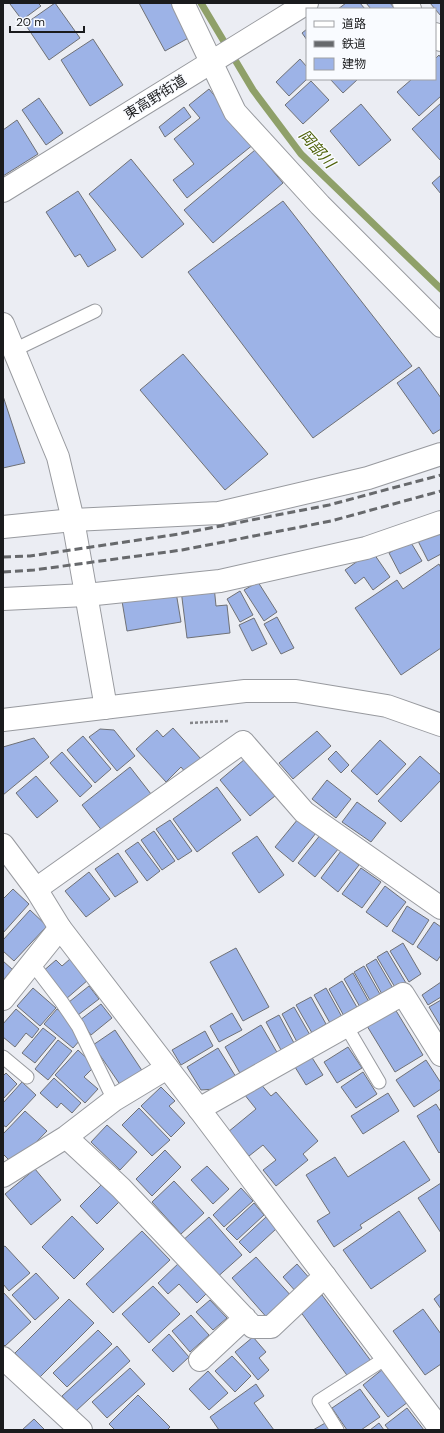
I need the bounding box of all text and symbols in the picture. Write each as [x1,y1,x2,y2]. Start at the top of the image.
scale bar [10,8,84,34]
legend [306,8,436,80]
text: 20 m [16,14,45,30]
text: 道路 [342,16,366,32]
text: 鉄道 [342,36,366,52]
text: 建物 [342,56,366,72]
street label: 東高野街道 [121,71,189,123]
water label: 岡部川 [295,126,341,174]

